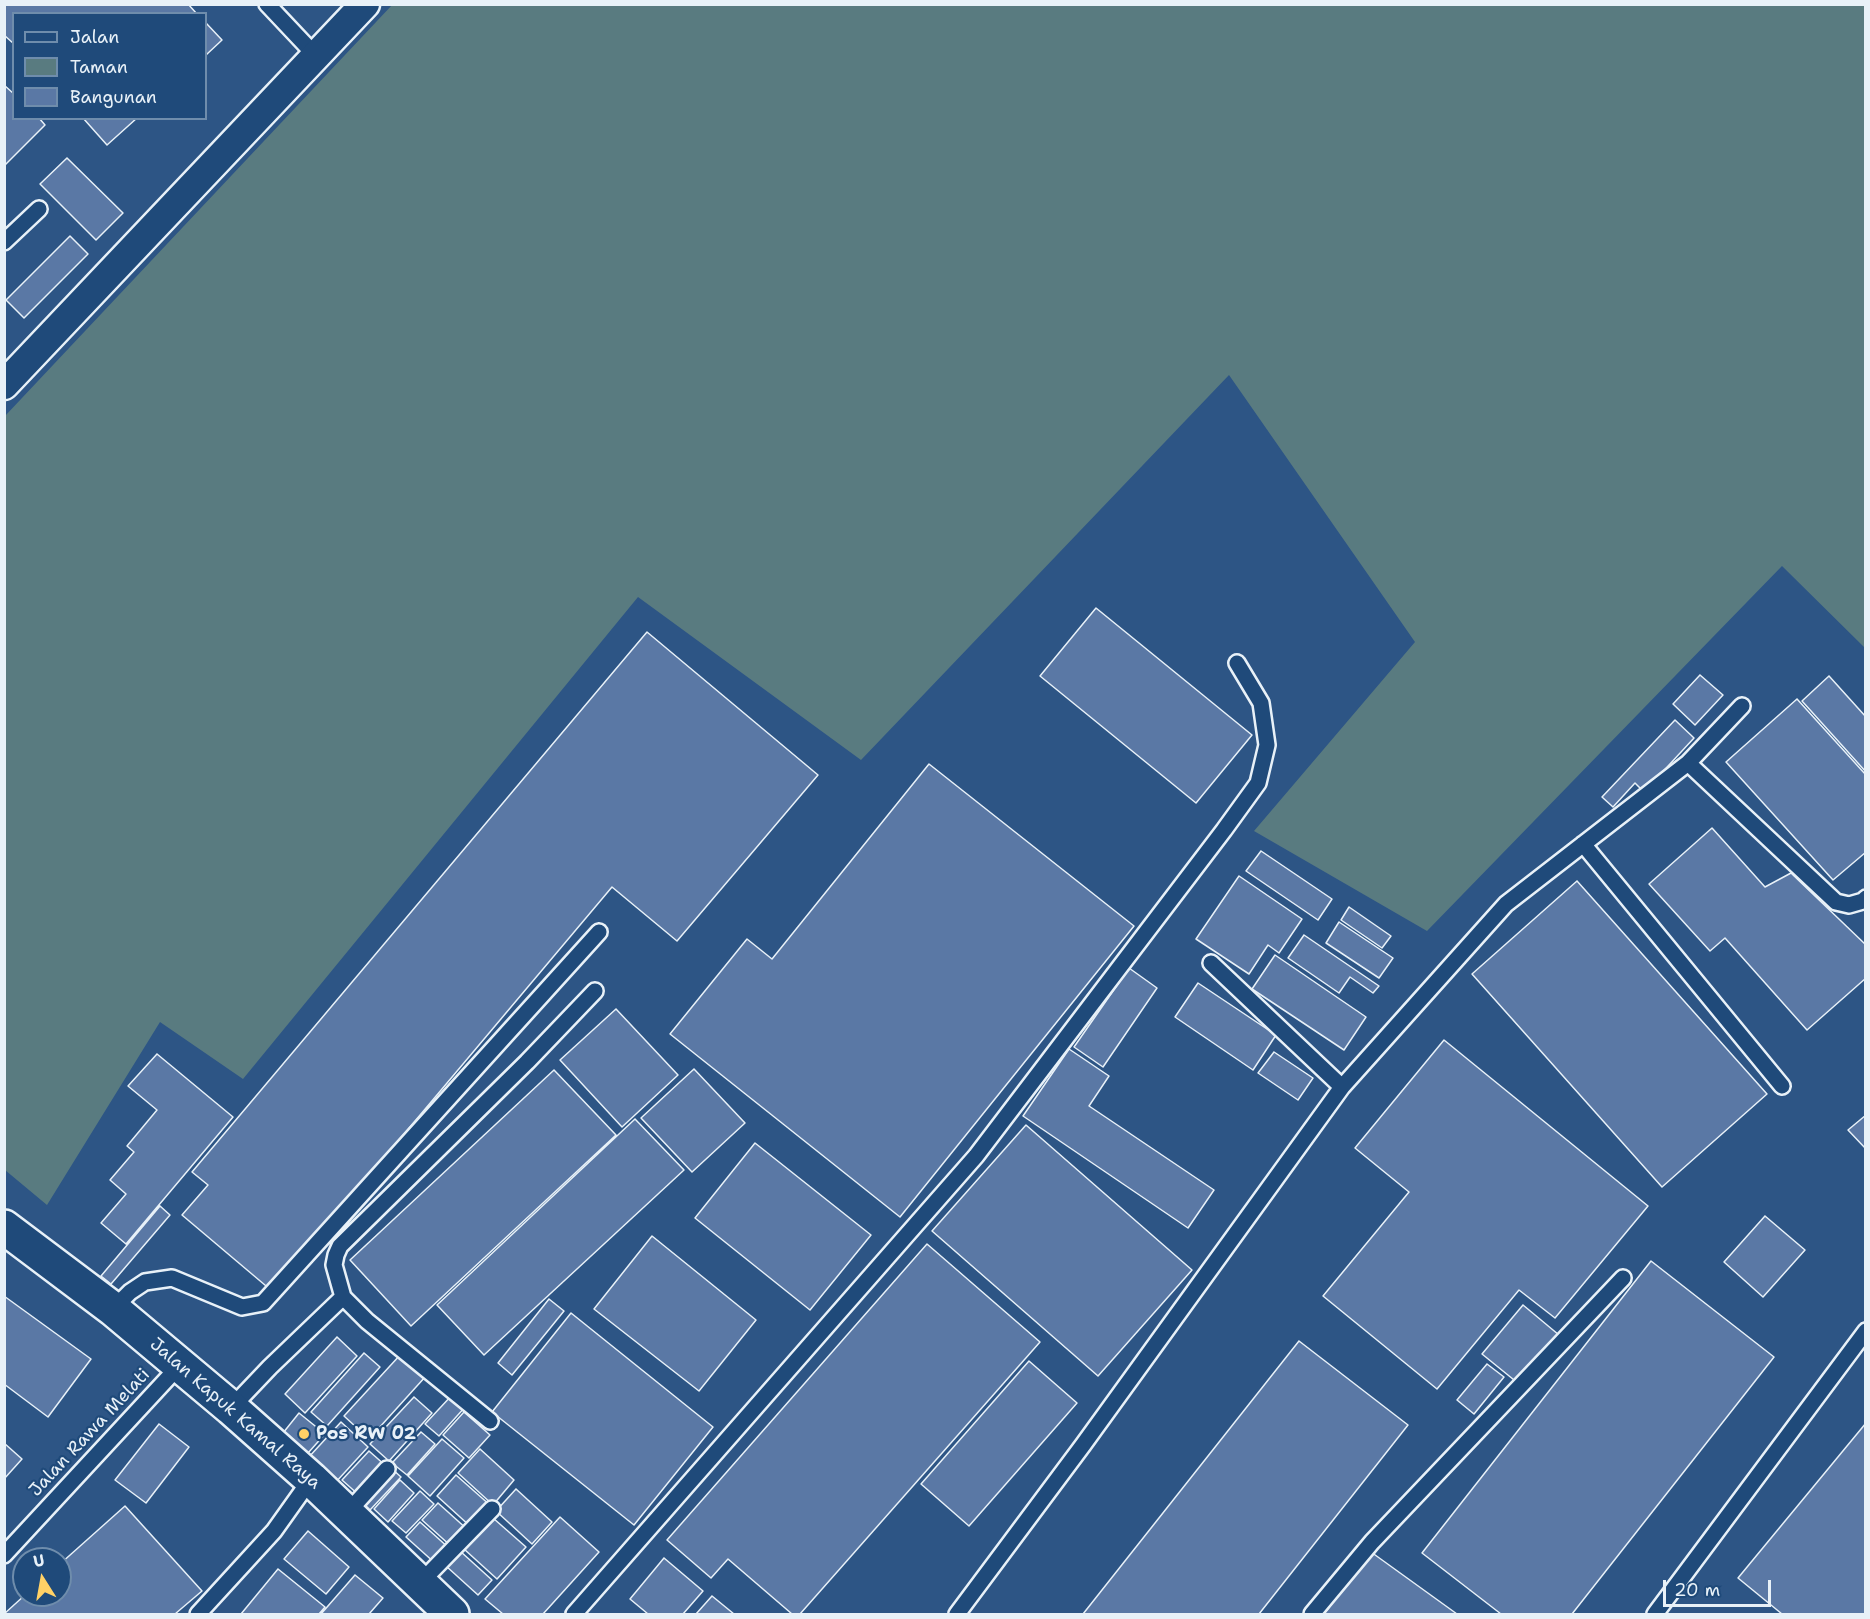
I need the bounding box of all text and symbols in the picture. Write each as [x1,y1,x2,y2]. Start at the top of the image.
legend [12,12,207,120]
text: Jalan [70,25,119,49]
text: Taman [70,55,128,79]
text: Bangunan [70,85,157,109]
street label: Jalan Kapuk Kamal Raya [145,1334,325,1494]
street label: Jalan Rawa Melati [25,1365,155,1501]
place label: Pos RW 02 [316,1423,416,1445]
marker: Pos RW 02 [297,1427,311,1441]
north arrow [12,1547,72,1607]
text: U [31,1549,46,1572]
scale bar [1666,1568,1774,1606]
text: 20 m [1674,1578,1720,1602]

